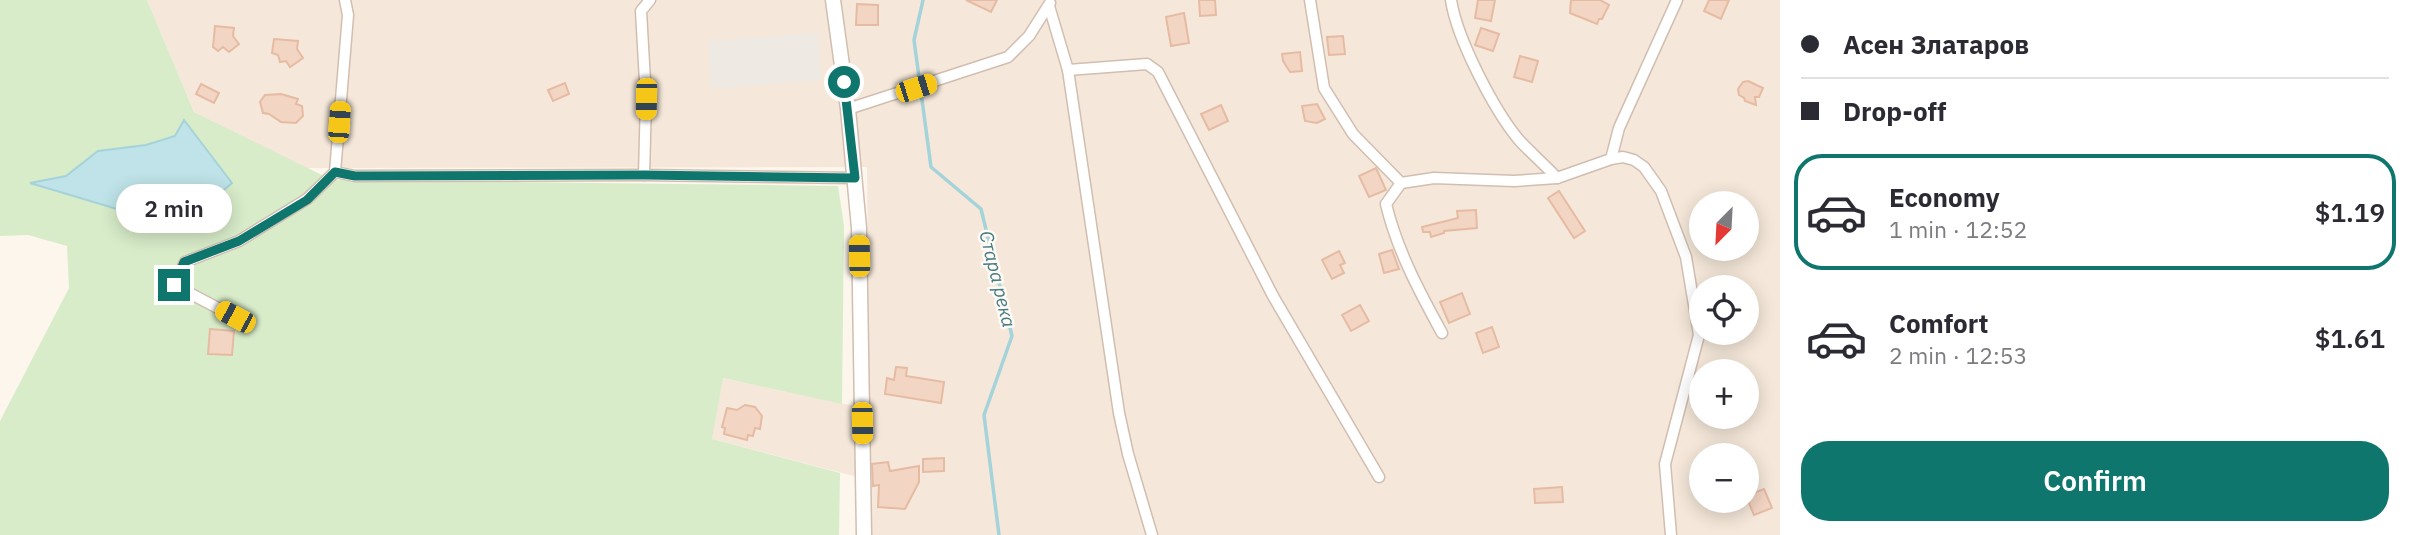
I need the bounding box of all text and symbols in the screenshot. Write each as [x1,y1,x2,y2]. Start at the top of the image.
text: Асен Златаров [1843,27,2029,61]
route start [828,66,860,98]
car [893,72,940,104]
car [636,78,657,120]
text: Drop-off [1843,94,1946,128]
car [328,100,351,144]
text: Economy [1889,180,2000,214]
icon: car [1805,181,1868,244]
callout: 2 min [116,184,232,232]
north arrow [1689,191,1759,261]
map controls [1689,191,1759,513]
text: 2 min [144,193,204,223]
text: $1.19 [2315,195,2385,229]
text: 1 min · 12:52 [1889,214,2027,244]
water label: Стара река [974,228,1022,330]
car [849,235,870,277]
route end [158,269,190,301]
button: locate [1689,275,1759,345]
car [212,298,259,336]
text: Comfort [1889,306,1988,340]
icon: car [1805,307,1868,370]
text: $1.61 [2315,321,2385,355]
text: 2 min · 12:53 [1889,340,2027,370]
button: + [1689,359,1759,429]
car [852,402,873,444]
button: Confirm [1801,441,2389,521]
button: − [1689,443,1759,513]

